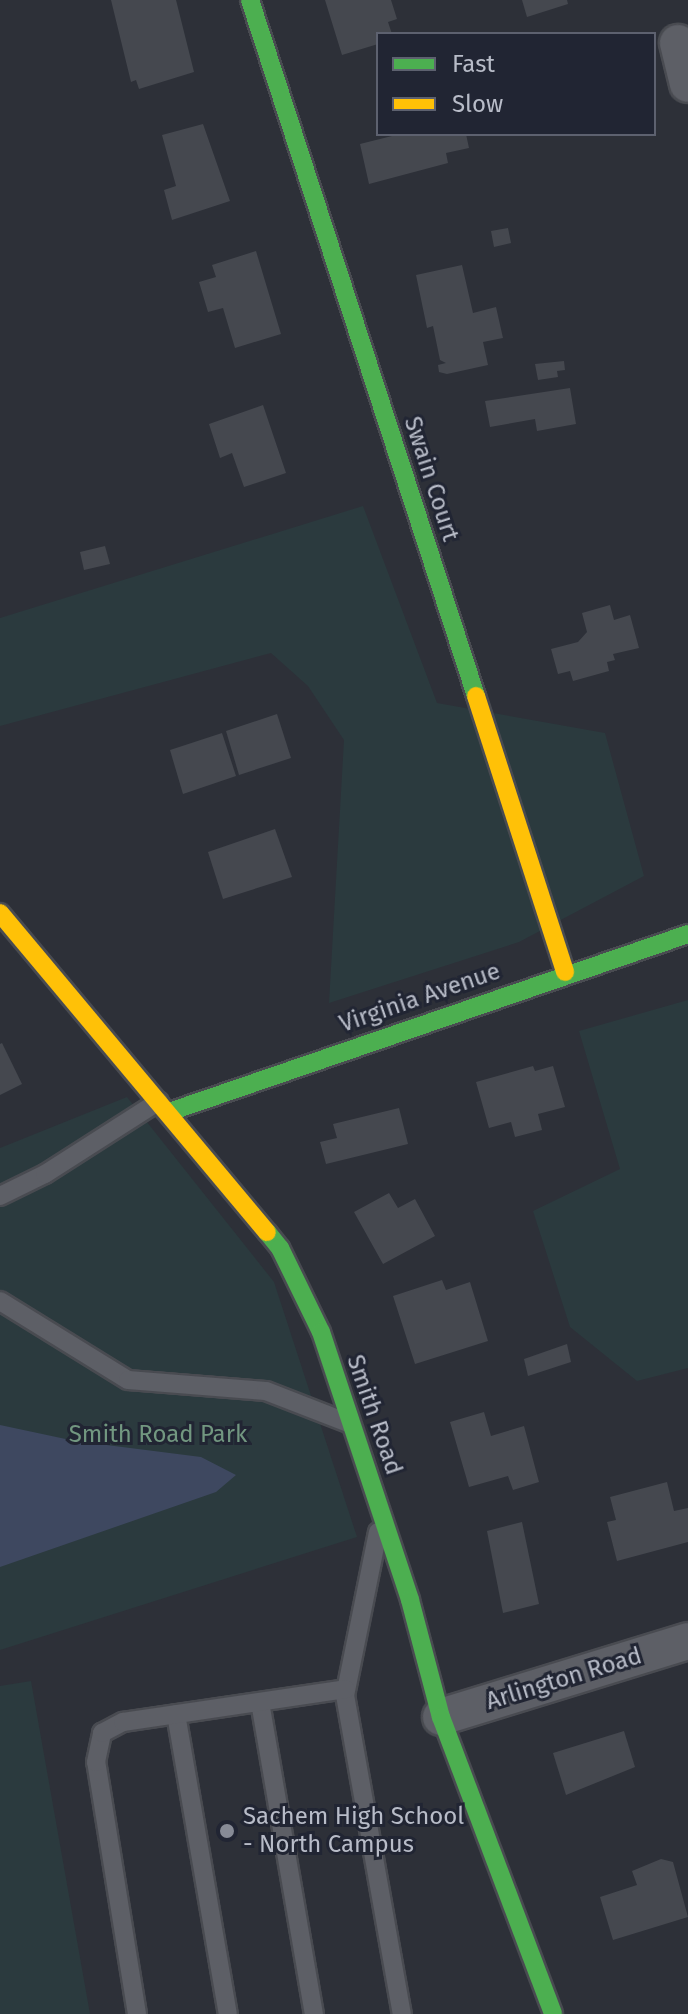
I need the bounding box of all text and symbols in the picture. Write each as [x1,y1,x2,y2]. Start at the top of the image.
legend [376,32,656,136]
text: Fast [452,50,495,78]
text: Slow [452,90,503,118]
street label: Swain Court [397,413,465,545]
street label: Virginia Avenue [336,957,504,1039]
street label: Smith Road [340,1351,408,1479]
park label: Smith Road Park [69,1421,247,1449]
street label: Arlington Road [483,1642,645,1716]
place label: Sachem High School - North Campus [243,1803,464,1859]
marker: Sachem High School - North Campus [218,1822,236,1840]

